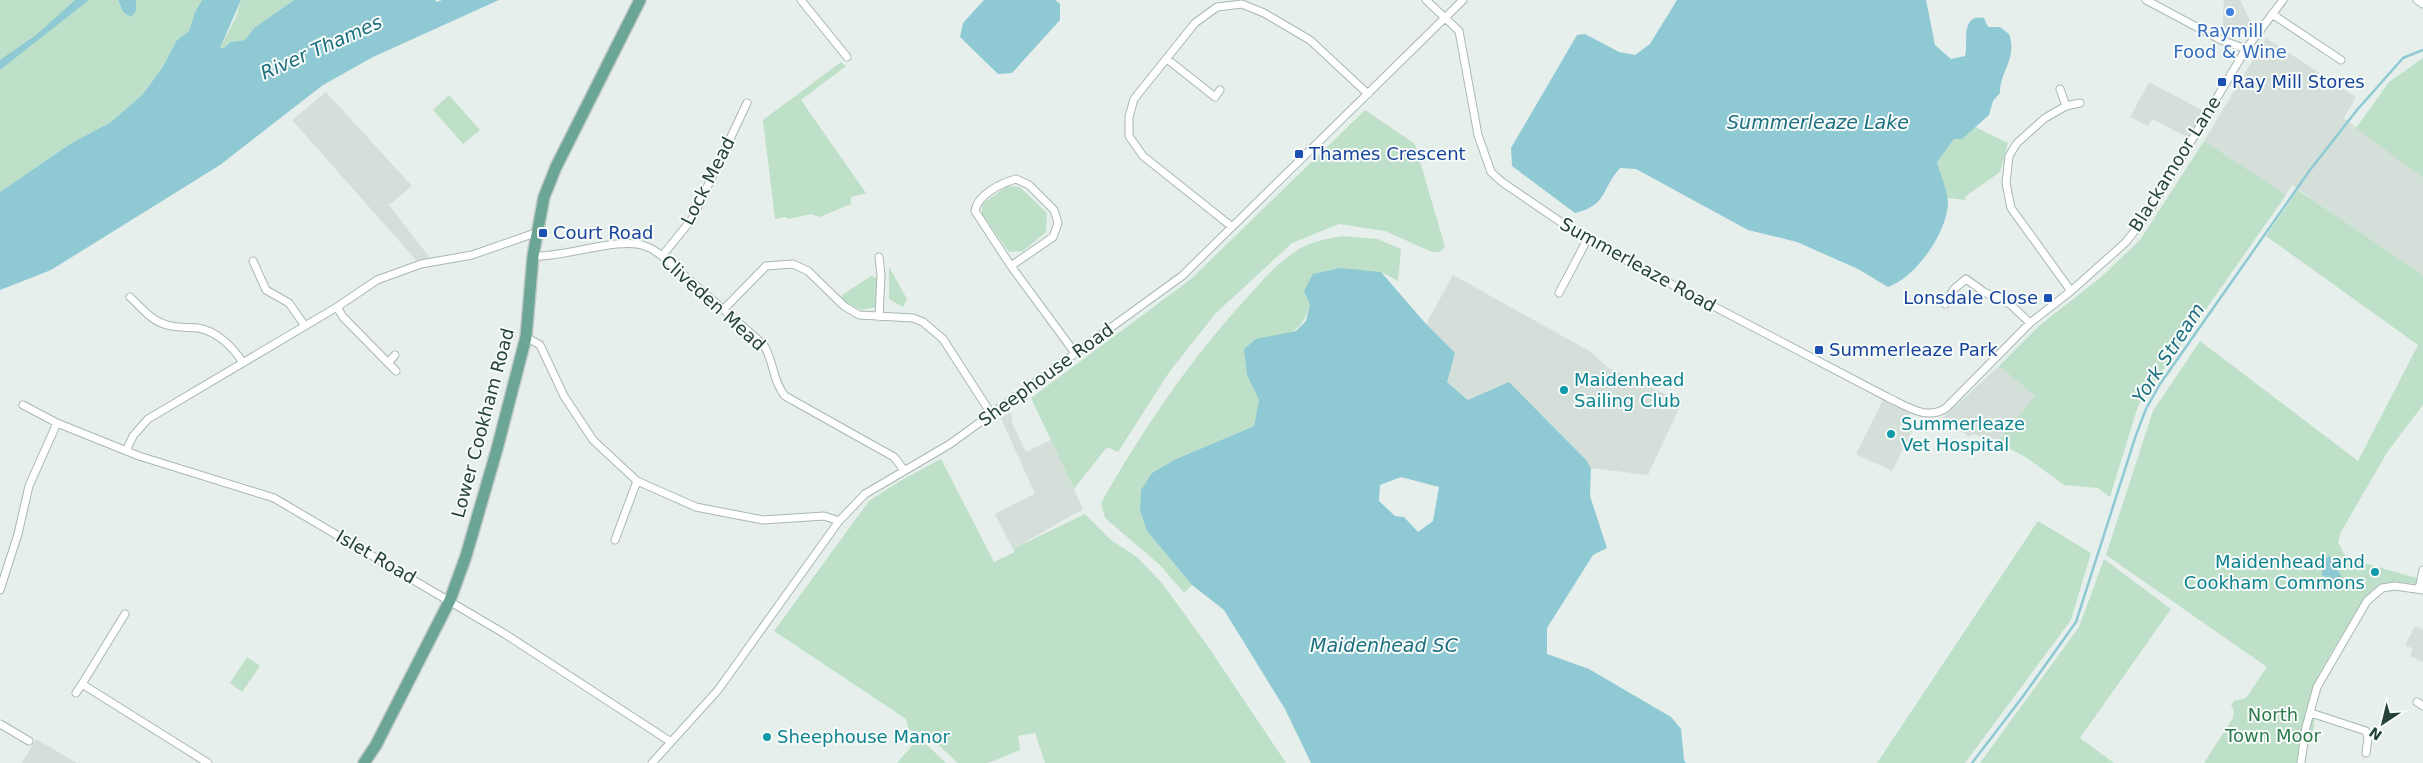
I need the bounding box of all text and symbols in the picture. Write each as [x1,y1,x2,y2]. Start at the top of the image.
marker: Raymill Food & Wine [2224,6,2236,18]
water label: River Thames [257,10,385,84]
place label: Raymill Food & Wine [2173,20,2287,62]
place label: Ray Mill Stores [2232,71,2365,92]
marker: Ray Mill Stores [2216,76,2228,88]
street label: Blackamoor Lane [2124,92,2225,235]
water label: Summerleaze Lake [1727,111,1909,133]
street label: Lock Mead [676,133,739,228]
place label: Thames Crescent [1308,143,1466,164]
marker: Thames Crescent [1293,148,1305,160]
street label: Summerleaze Road [1557,213,1720,316]
place label: Court Road [553,222,653,243]
marker: Court Road [537,227,549,239]
street label: Cliveden Mead [657,250,770,355]
place label: Lonsdale Close [1903,287,2038,308]
marker: Lonsdale Close [2042,292,2054,304]
water label: York Stream [2127,299,2209,407]
street label: Sheephouse Road [974,319,1117,431]
street label: Lower Cookham Road [447,326,518,520]
place label: Summerleaze Park [1829,339,1998,360]
marker: Summerleaze Park [1813,344,1825,356]
place label: Maidenhead Sailing Club [1574,369,1684,411]
marker: Maidenhead Sailing Club [1558,384,1570,396]
place label: Summerleaze Vet Hospital [1901,413,2025,455]
marker: Summerleaze Vet Hospital [1885,428,1897,440]
street label: Islet Road [333,525,420,588]
place label: Maidenhead and Cookham Commons [2184,551,2365,593]
marker: Maidenhead and Cookham Commons [2369,566,2381,578]
water label: Maidenhead SC [1310,634,1459,656]
north arrow [2358,698,2408,748]
park label: North Town Moor [2224,704,2321,746]
text: N [2366,724,2385,744]
place label: Sheephouse Manor [777,726,950,747]
marker: Sheephouse Manor [761,731,773,743]

